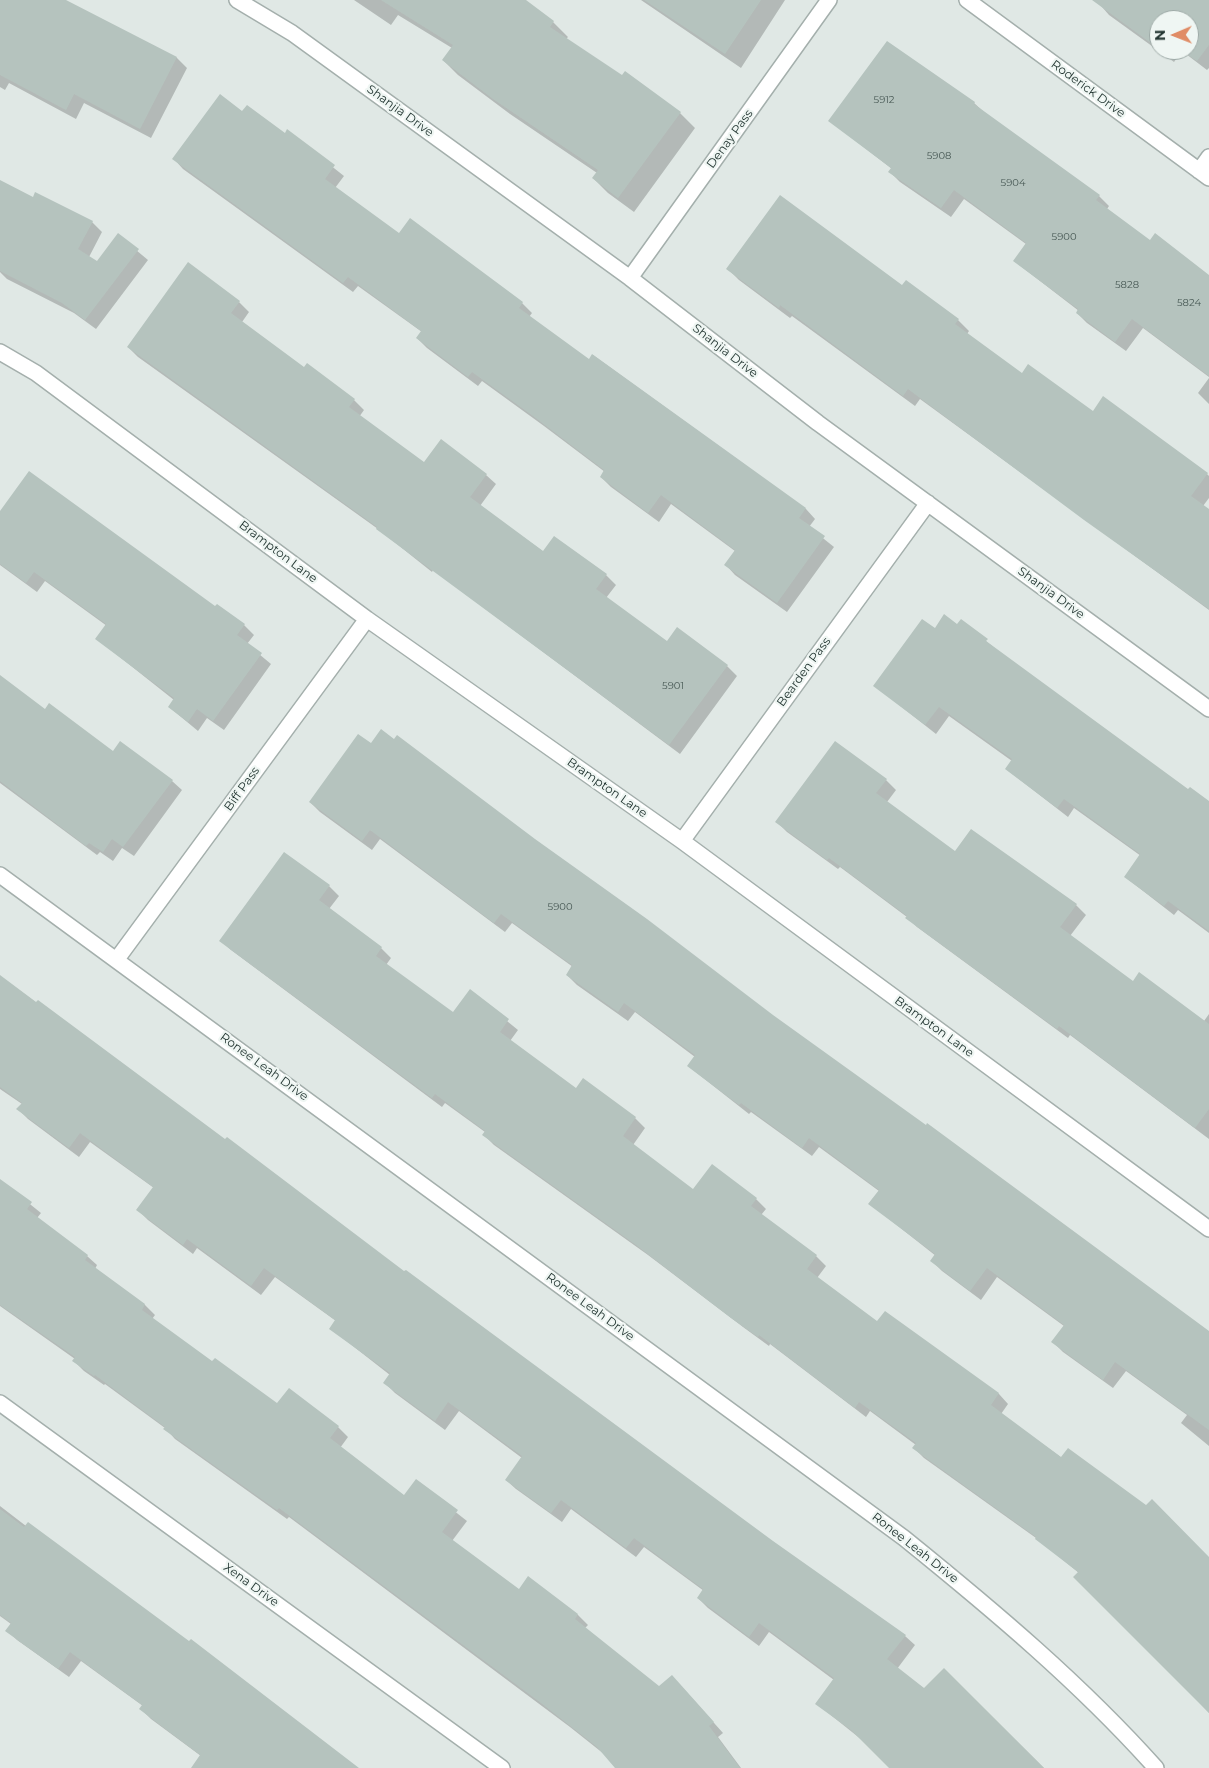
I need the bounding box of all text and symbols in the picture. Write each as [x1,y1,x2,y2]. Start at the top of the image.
north arrow [1149,10,1199,60]
text: N [1151,29,1169,41]
street label: Roderick Drive [1048,57,1128,121]
street label: Shanjia Drive [364,82,436,140]
house number: 5912 [873,94,895,106]
street label: Denay Pass [704,107,756,171]
house number: 5908 [927,150,951,162]
house number: 5904 [1001,177,1025,189]
house number: 5900 [1052,231,1076,243]
house number: 5828 [1115,279,1139,291]
house number: 5824 [1177,297,1201,309]
street label: Shanjia Drive [689,321,761,381]
street label: Brampton Lane [236,518,320,586]
street label: Shanjia Drive [1015,564,1087,622]
street label: Bearden Pass [774,635,834,709]
house number: 5901 [662,680,684,692]
street label: Brampton Lane [564,755,650,821]
street label: Biff Pass [221,764,263,814]
house number: 5900 [548,901,572,913]
street label: Brampton Lane [892,993,976,1061]
street label: Ronee Leah Drive [217,1030,311,1104]
street label: Ronee Leah Drive [543,1270,637,1344]
street label: Ronee Leah Drive [869,1510,961,1586]
street label: Xena Drive [221,1560,281,1610]

